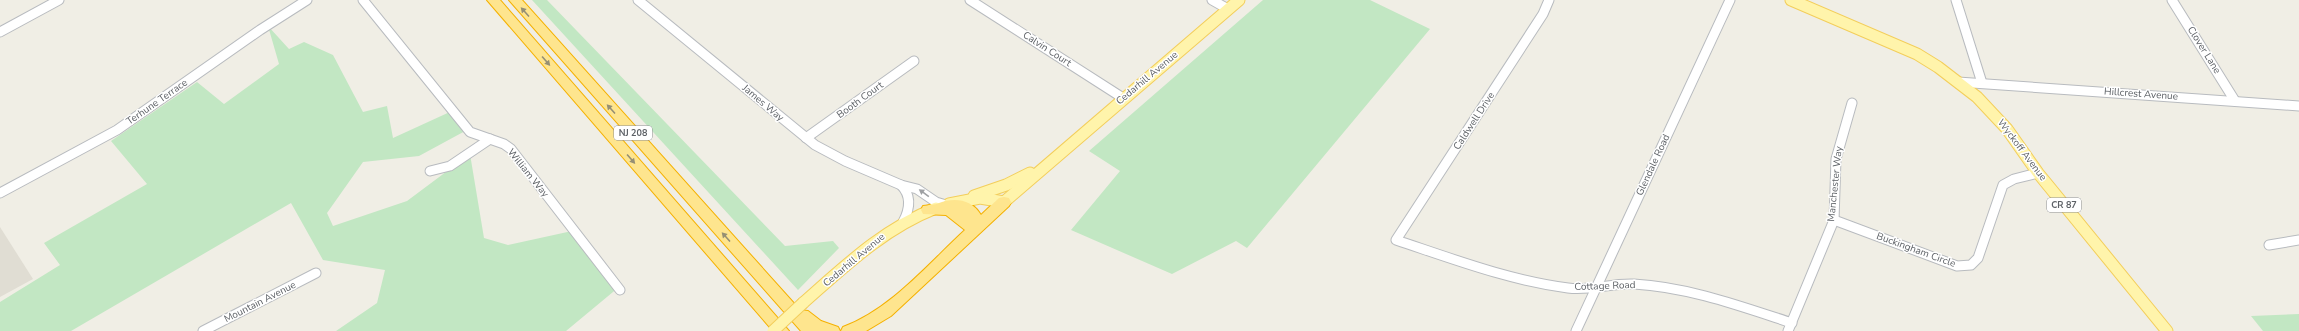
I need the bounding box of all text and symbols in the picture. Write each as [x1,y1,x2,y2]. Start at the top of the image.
one-way arrow [521,7,530,16]
street label: Clover Lane [2184,24,2224,76]
street label: Calvin Court [1020,28,1074,70]
street label: Cedarhill Avenue [1113,48,1181,108]
one-way arrow [541,56,550,66]
street label: Terhune Terrace [124,76,190,128]
street label: Booth Court [834,78,887,122]
street label: James Way [738,81,788,125]
street label: Hillcrest Avenue [2104,84,2178,104]
street label: Caldwell Drive [1450,89,1498,153]
one-way arrow [607,104,616,114]
street label: Wyckoff Avenue [1994,116,2050,184]
road number: NJ 208 [614,126,652,140]
street label: Glendale Road [1633,132,1673,198]
street label: Manchester Way [1824,145,1846,222]
street label: William Way [504,146,552,201]
one-way arrow [627,154,636,164]
one-way arrow [919,190,929,198]
road number: CR 87 [2047,198,2081,212]
street label: Buckingham Circle [1874,229,1958,271]
street label: Cedarhill Avenue [820,230,888,290]
one-way arrow [721,232,731,242]
street label: Mountain Avenue [222,278,298,326]
street label: Cottage Road [1574,278,1636,294]

